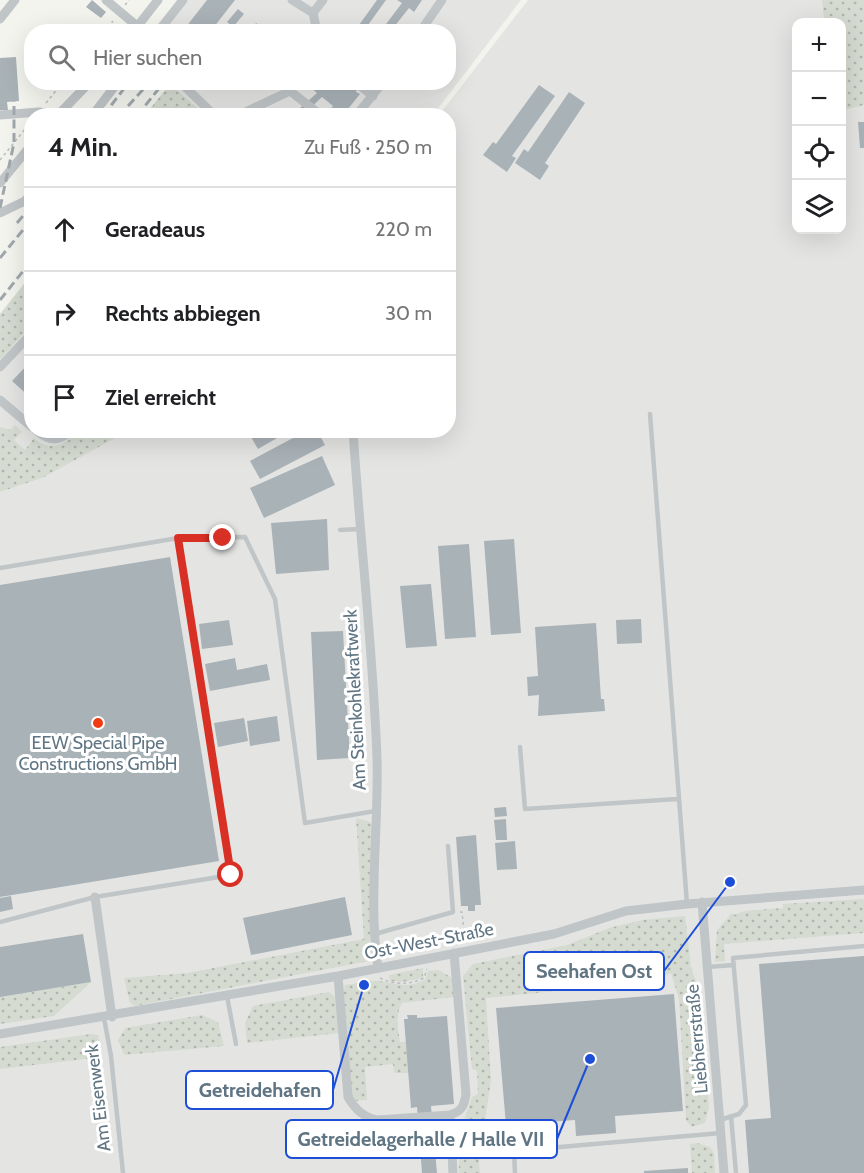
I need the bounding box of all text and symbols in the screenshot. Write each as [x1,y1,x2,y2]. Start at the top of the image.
map controls [792,18,846,234]
button: + [792,18,846,72]
search box [24,24,456,90]
icon: search [45,41,78,74]
text: Hier suchen [93,44,202,71]
button: − [792,72,846,126]
button: locate [792,126,846,180]
text: 4 Min. [48,131,118,163]
text: Zu Fuß · 250 m [304,135,432,159]
button: layers [792,180,846,234]
icon: ahead [48,213,81,246]
text: Geradeaus [105,216,205,243]
text: 220 m [375,217,432,241]
icon: right [48,297,81,330]
text: Rechts abbiegen [105,300,261,327]
text: 30 m [385,301,432,325]
icon: arrive [48,381,81,414]
text: Ziel erreicht [105,384,216,411]
route end [209,524,235,550]
street label: Am Steinkohlekraftwerk [339,608,371,791]
marker: EEW Special Pipe Constructions GmbH [91,716,105,730]
place label: EEW Special Pipe Constructions GmbH [18,732,178,775]
route start [217,861,243,887]
street label: Ost-West-Straße [362,918,496,964]
callout: Seehafen Ost [524,952,664,990]
text: Seehafen Ost [536,959,652,983]
street label: Liebherrstraße [681,983,713,1095]
street label: Am Eisenwerk [80,1042,115,1153]
callout: Getreidehafen [186,1071,333,1109]
text: Getreidehafen [199,1078,321,1102]
callout: Getreidelagerhalle / Halle VII [286,1120,557,1158]
text: Getreidelagerhalle / Halle VII [298,1127,544,1151]

